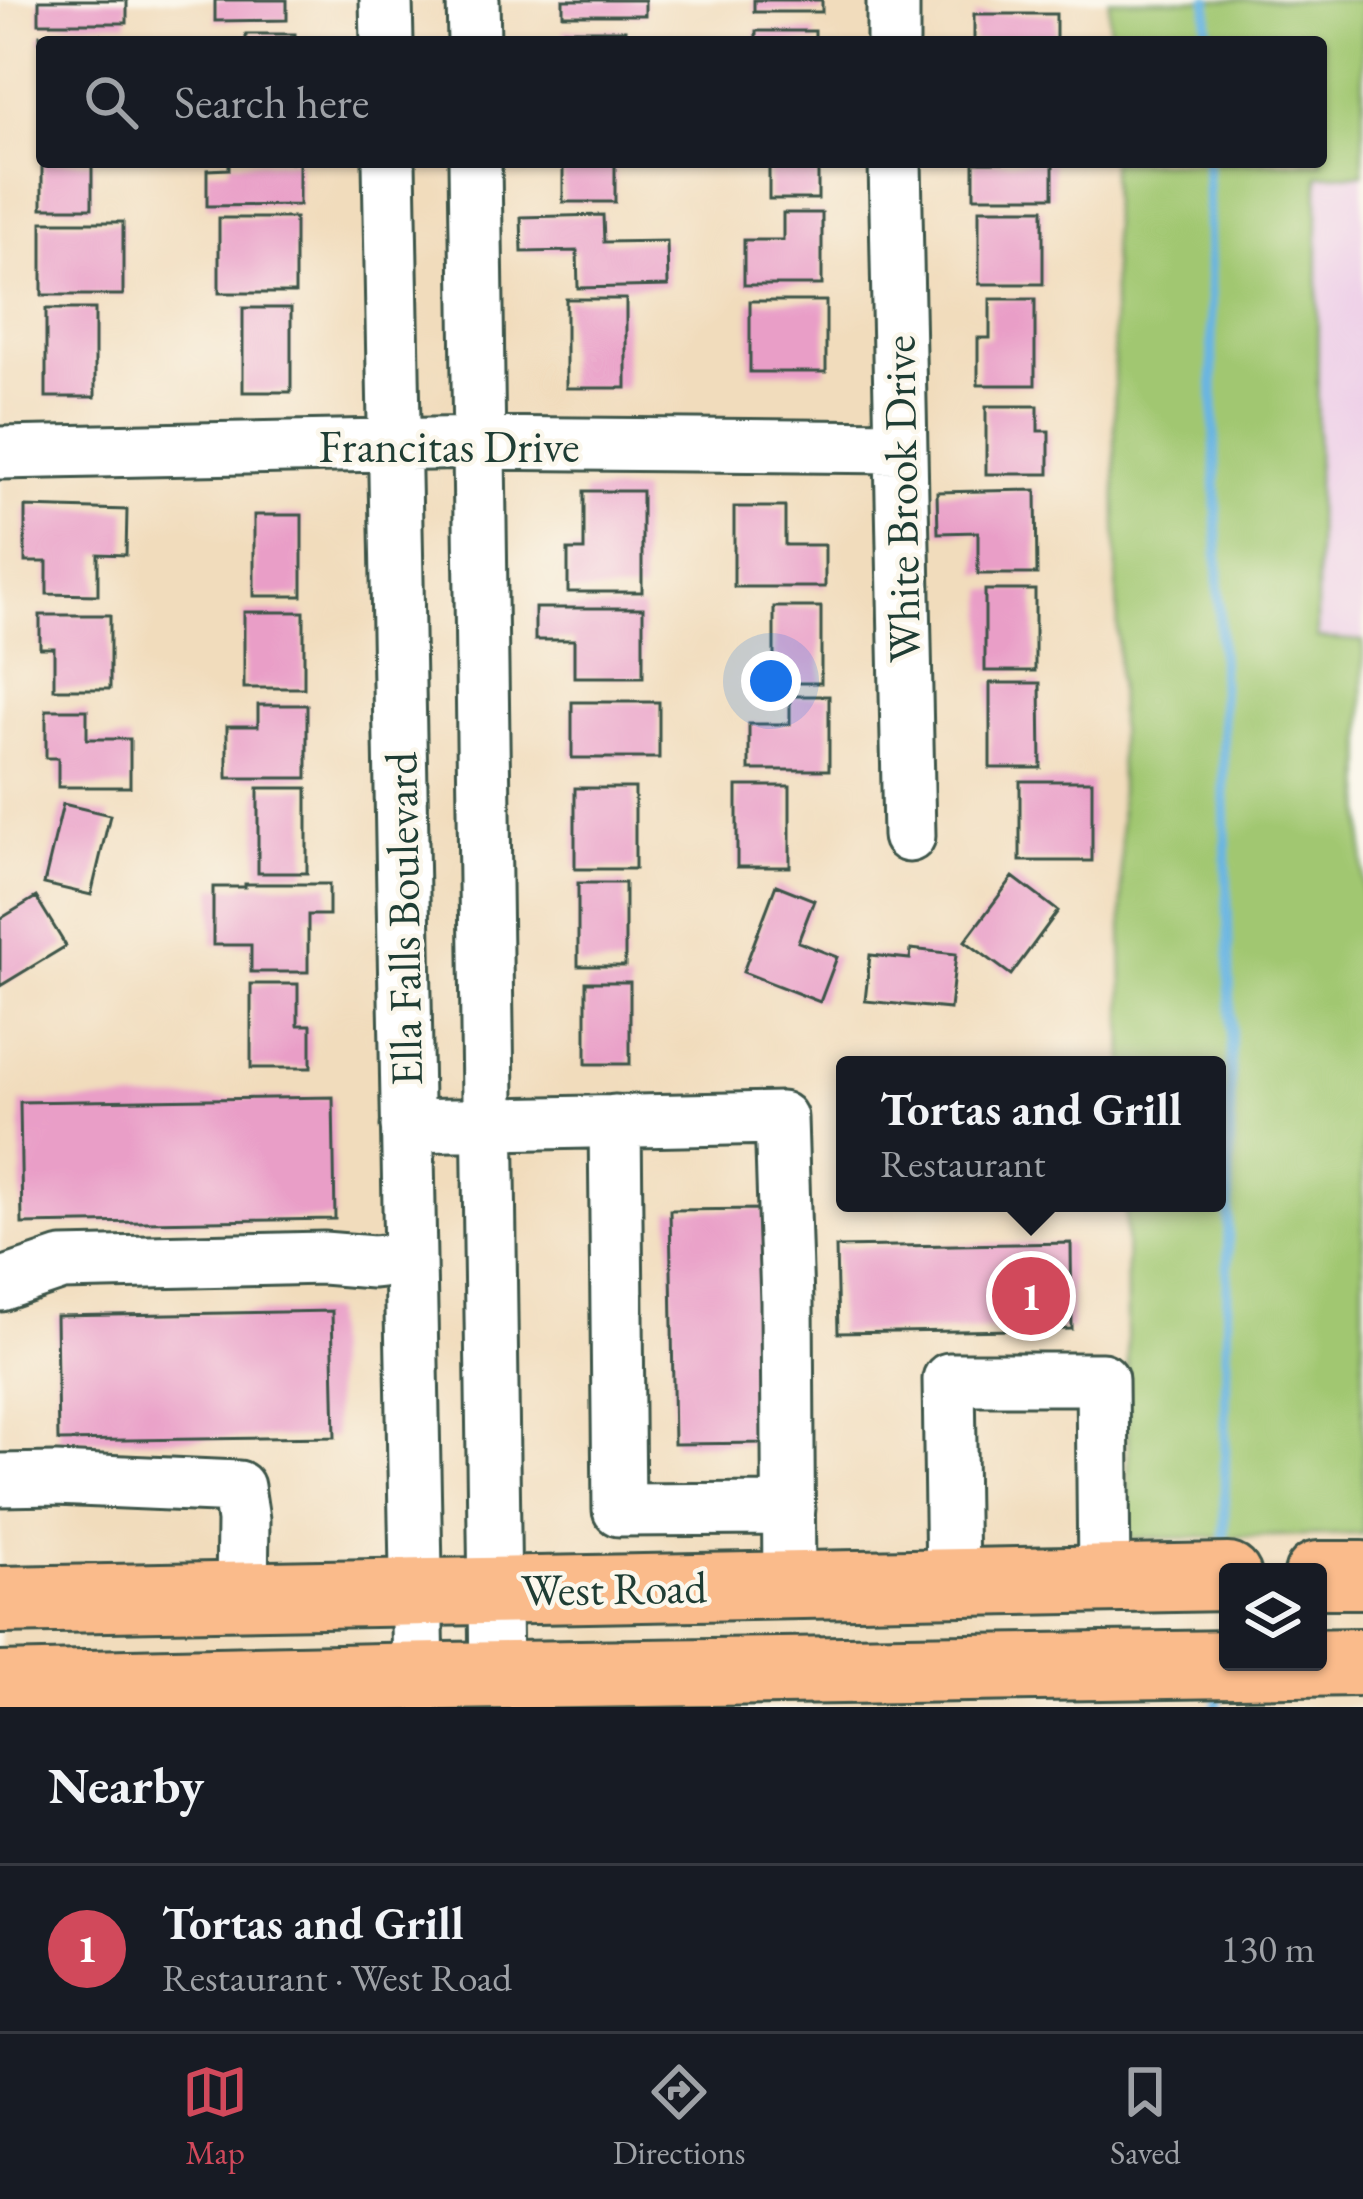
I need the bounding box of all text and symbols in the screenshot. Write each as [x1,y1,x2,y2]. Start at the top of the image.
search box [36,36,1327,168]
icon: search [78,69,144,135]
text: Search here [174,73,369,131]
street label: White Brook Drive [869,335,933,663]
street label: Francitas Drive [319,417,579,475]
your location [741,651,801,711]
street label: Ella Falls Boulevard [371,751,435,1087]
popup [836,1056,1226,1212]
text: Tortas and Grill [880,1080,1182,1138]
text: Restaurant [880,1138,1046,1189]
pin: 1 [992,1251,1070,1341]
street label: West Road [520,1557,708,1619]
map controls [1219,1563,1327,1671]
button: layers [1219,1563,1327,1671]
text: Nearby [48,1752,204,1818]
text: Tortas and Grill [162,1894,464,1952]
text: 1 [77,1923,97,1974]
text: 130 m [1221,1923,1315,1974]
text: Restaurant · West Road [162,1952,512,2003]
tab: Map [182,2059,248,2174]
tab: Directions [613,2059,746,2174]
tab: Saved [1110,2059,1181,2174]

